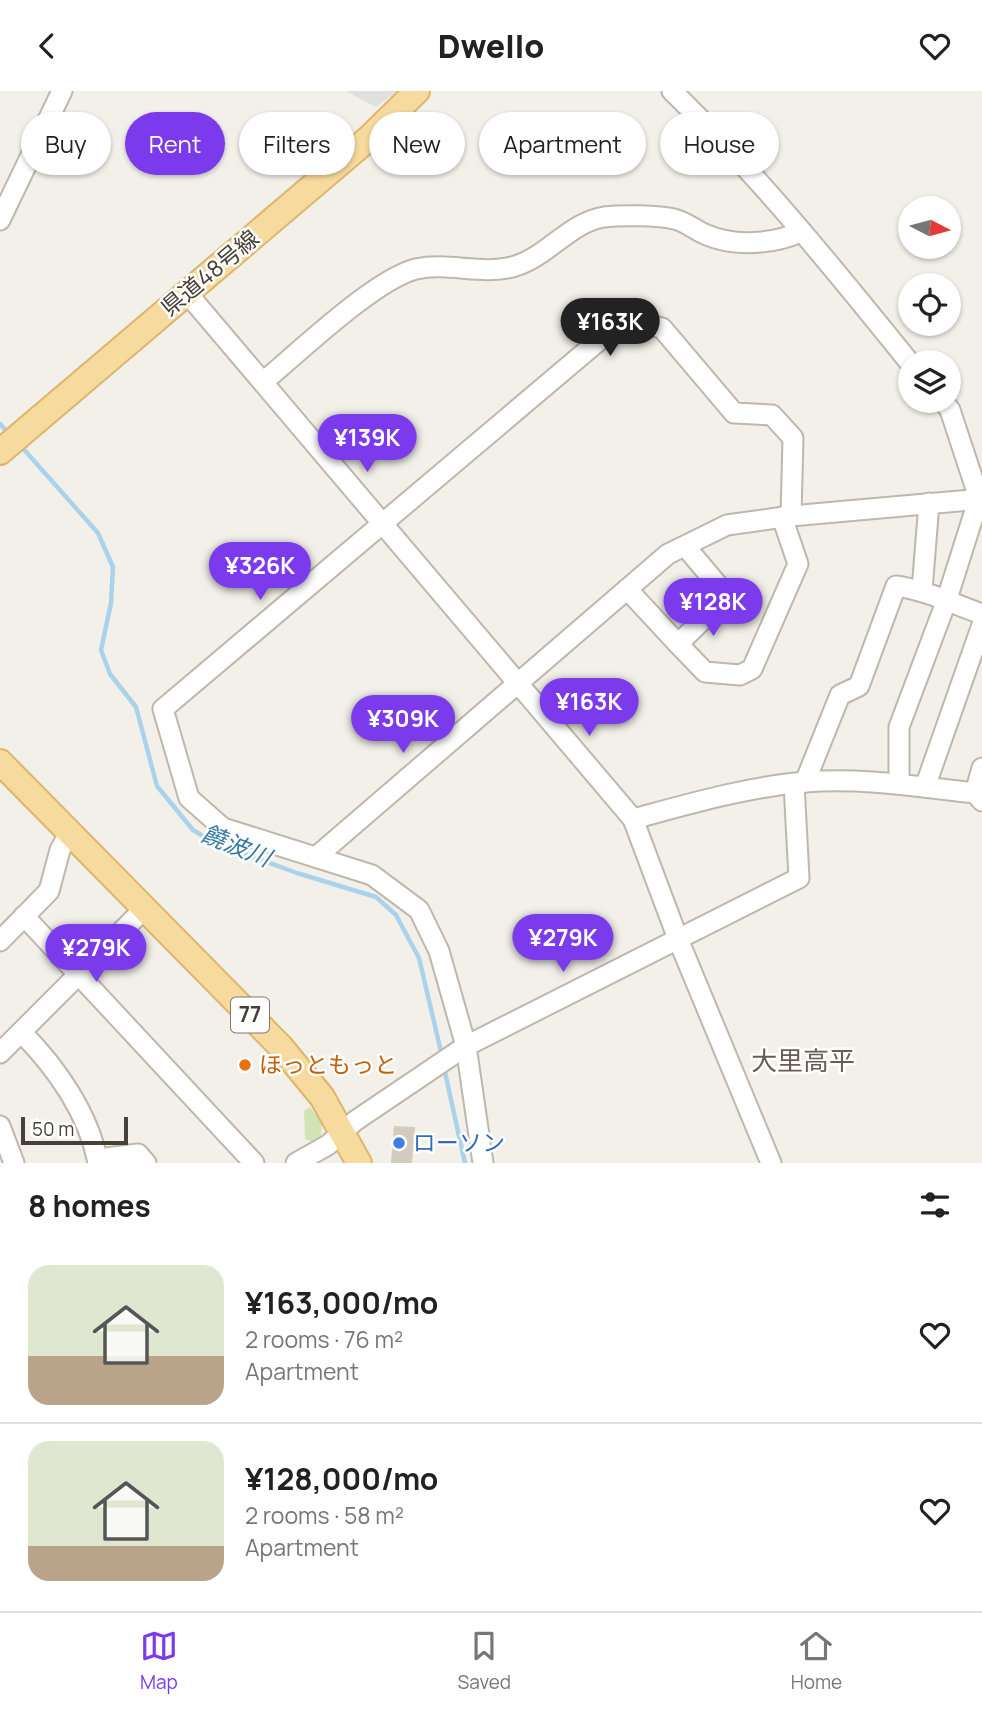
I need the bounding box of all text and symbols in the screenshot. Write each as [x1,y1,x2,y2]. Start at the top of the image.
text: Dwello [438,24,544,68]
icon: back [28,27,66,65]
icon: heart [916,27,954,65]
chip: Buy [21,112,111,175]
chip: Rent [125,112,225,175]
chip: Filters [239,112,355,175]
chip: New [369,112,465,175]
chip: Apartment [479,112,646,175]
chip: House [660,112,779,175]
north arrow [898,196,961,259]
map controls [898,196,961,413]
street label: 県道48号線 [154,222,265,323]
button: locate [898,273,961,336]
pin: ¥163K [561,299,659,358]
text: ¥163K [577,305,643,337]
button: layers [898,350,961,413]
pin: ¥139K [318,415,416,474]
text: ¥139K [334,421,400,453]
pin: ¥326K [211,543,309,602]
text: ¥326K [225,549,295,581]
pin: ¥128K [664,579,762,638]
text: ¥128K [680,585,746,617]
pin: ¥163K [540,679,638,738]
text: ¥163K [556,685,622,717]
pin: ¥309K [354,695,452,755]
text: ¥309K [367,702,439,734]
water label: 饒波川 [197,816,279,875]
pin: ¥279K [514,915,612,974]
text: ¥279K [528,921,598,953]
pin: ¥279K [47,925,145,984]
text: ¥279K [61,931,131,963]
road number: 77 [231,997,269,1033]
district label: 大里高平 [751,1042,855,1078]
place label: ほっともっと [259,1048,397,1080]
marker: ほっともっと [237,1057,253,1073]
scale bar [21,1114,128,1146]
text: 50 m [32,1116,74,1142]
place label: ローソン [413,1126,505,1158]
marker: ローソン [391,1135,407,1151]
text: 8 homes [28,1185,151,1226]
icon: filters [916,1186,954,1224]
text: ¥163,000/mo [245,1282,438,1323]
icon: home [84,1293,168,1377]
icon: heart [916,1316,954,1354]
text: 2 rooms · 76 m² [245,1323,403,1355]
text: Apartment [245,1355,359,1387]
text: ¥128,000/mo [245,1458,438,1499]
icon: home [84,1469,168,1553]
icon: heart [916,1492,954,1530]
text: 2 rooms · 58 m² [245,1499,404,1531]
text: Apartment [245,1531,359,1563]
tab: Map [140,1627,178,1695]
tab: Saved [458,1627,511,1695]
tab: Home [791,1627,842,1695]

